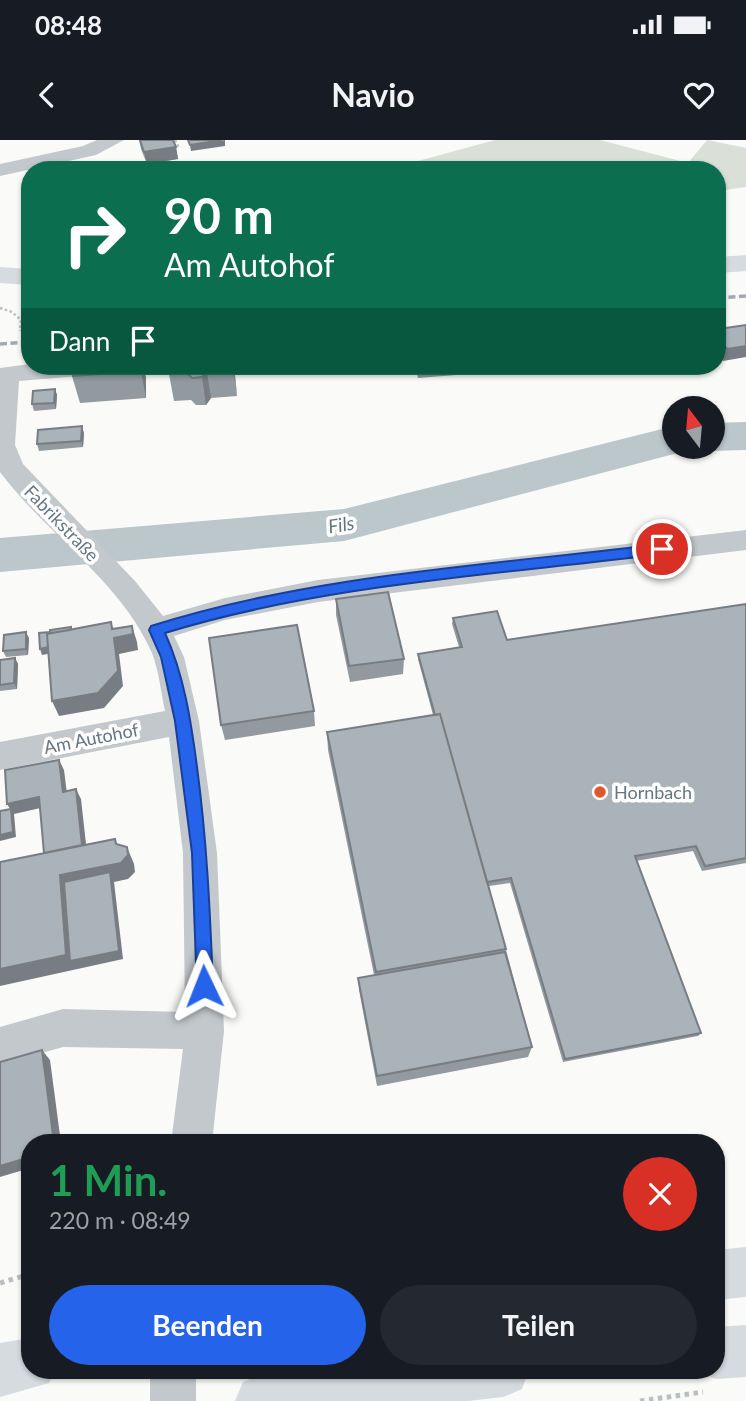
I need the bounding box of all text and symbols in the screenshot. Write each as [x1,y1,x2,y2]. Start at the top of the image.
text: 08:48 [35,9,102,41]
text: Navio [331,75,415,114]
icon: back [28,76,66,114]
icon: heart [680,76,718,114]
text: 90 m [164,186,274,244]
icon: right [49,189,140,280]
text: Am Autohof [164,245,335,284]
icon: arrive [124,322,162,360]
text: Dann [49,325,110,357]
north arrow [662,396,724,458]
map controls [662,396,725,459]
street label: Fabrikstraße [20,480,104,566]
water label: Fils [326,511,356,537]
pin [632,519,692,579]
icon: arrive [643,530,681,568]
street label: Am Autohof [42,718,141,758]
place label: Hornbach [614,781,692,803]
marker: Hornbach [592,784,608,800]
position arrow [167,949,241,1023]
text: 1 Min. [49,1155,167,1205]
button: close [623,1157,697,1231]
text: 220 m · 08:49 [49,1206,191,1234]
button: Beenden [49,1285,366,1365]
button: Teilen [380,1285,697,1365]

